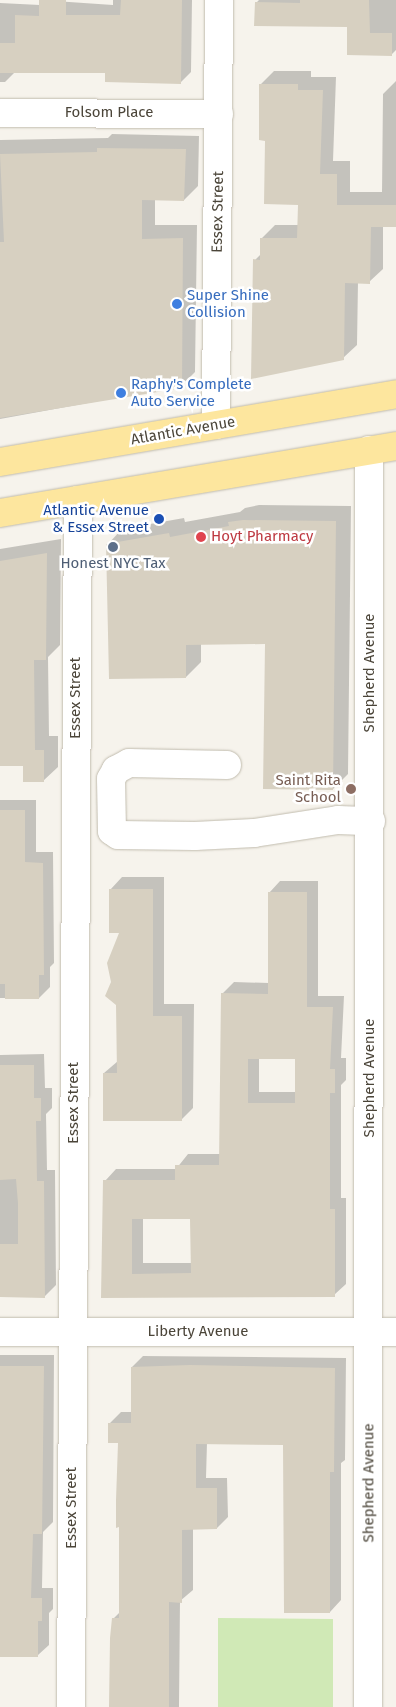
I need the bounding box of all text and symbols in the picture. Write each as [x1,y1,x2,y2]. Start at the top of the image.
street label: Folsom Place [65,104,153,122]
street label: Essex Street [208,171,228,253]
place label: Super Shine Collision [187,286,269,321]
marker: Super Shine Collision [171,298,183,310]
place label: Raphy's Complete Auto Service [131,375,252,410]
marker: Raphy's Complete Auto Service [115,387,127,399]
street label: Atlantic Avenue [129,413,237,449]
place label: Atlantic Avenue & Essex Street [43,501,149,536]
marker: Atlantic Avenue & Essex Street [153,513,165,525]
place label: Hoyt Pharmacy [211,528,313,546]
marker: Hoyt Pharmacy [195,531,207,543]
marker: Honest NYC Tax [107,541,119,553]
place label: Honest NYC Tax [60,555,166,573]
street label: Shepherd Avenue [361,613,379,733]
street label: Essex Street [67,657,85,739]
place label: Saint Rita School [275,771,341,806]
marker: Saint Rita School [345,783,357,795]
street label: Shepherd Avenue [361,1018,379,1138]
street label: Essex Street [65,1062,83,1144]
street label: Liberty Avenue [147,1323,249,1341]
street label: Shepherd Avenue [360,1423,378,1543]
street label: Essex Street [63,1467,81,1549]

